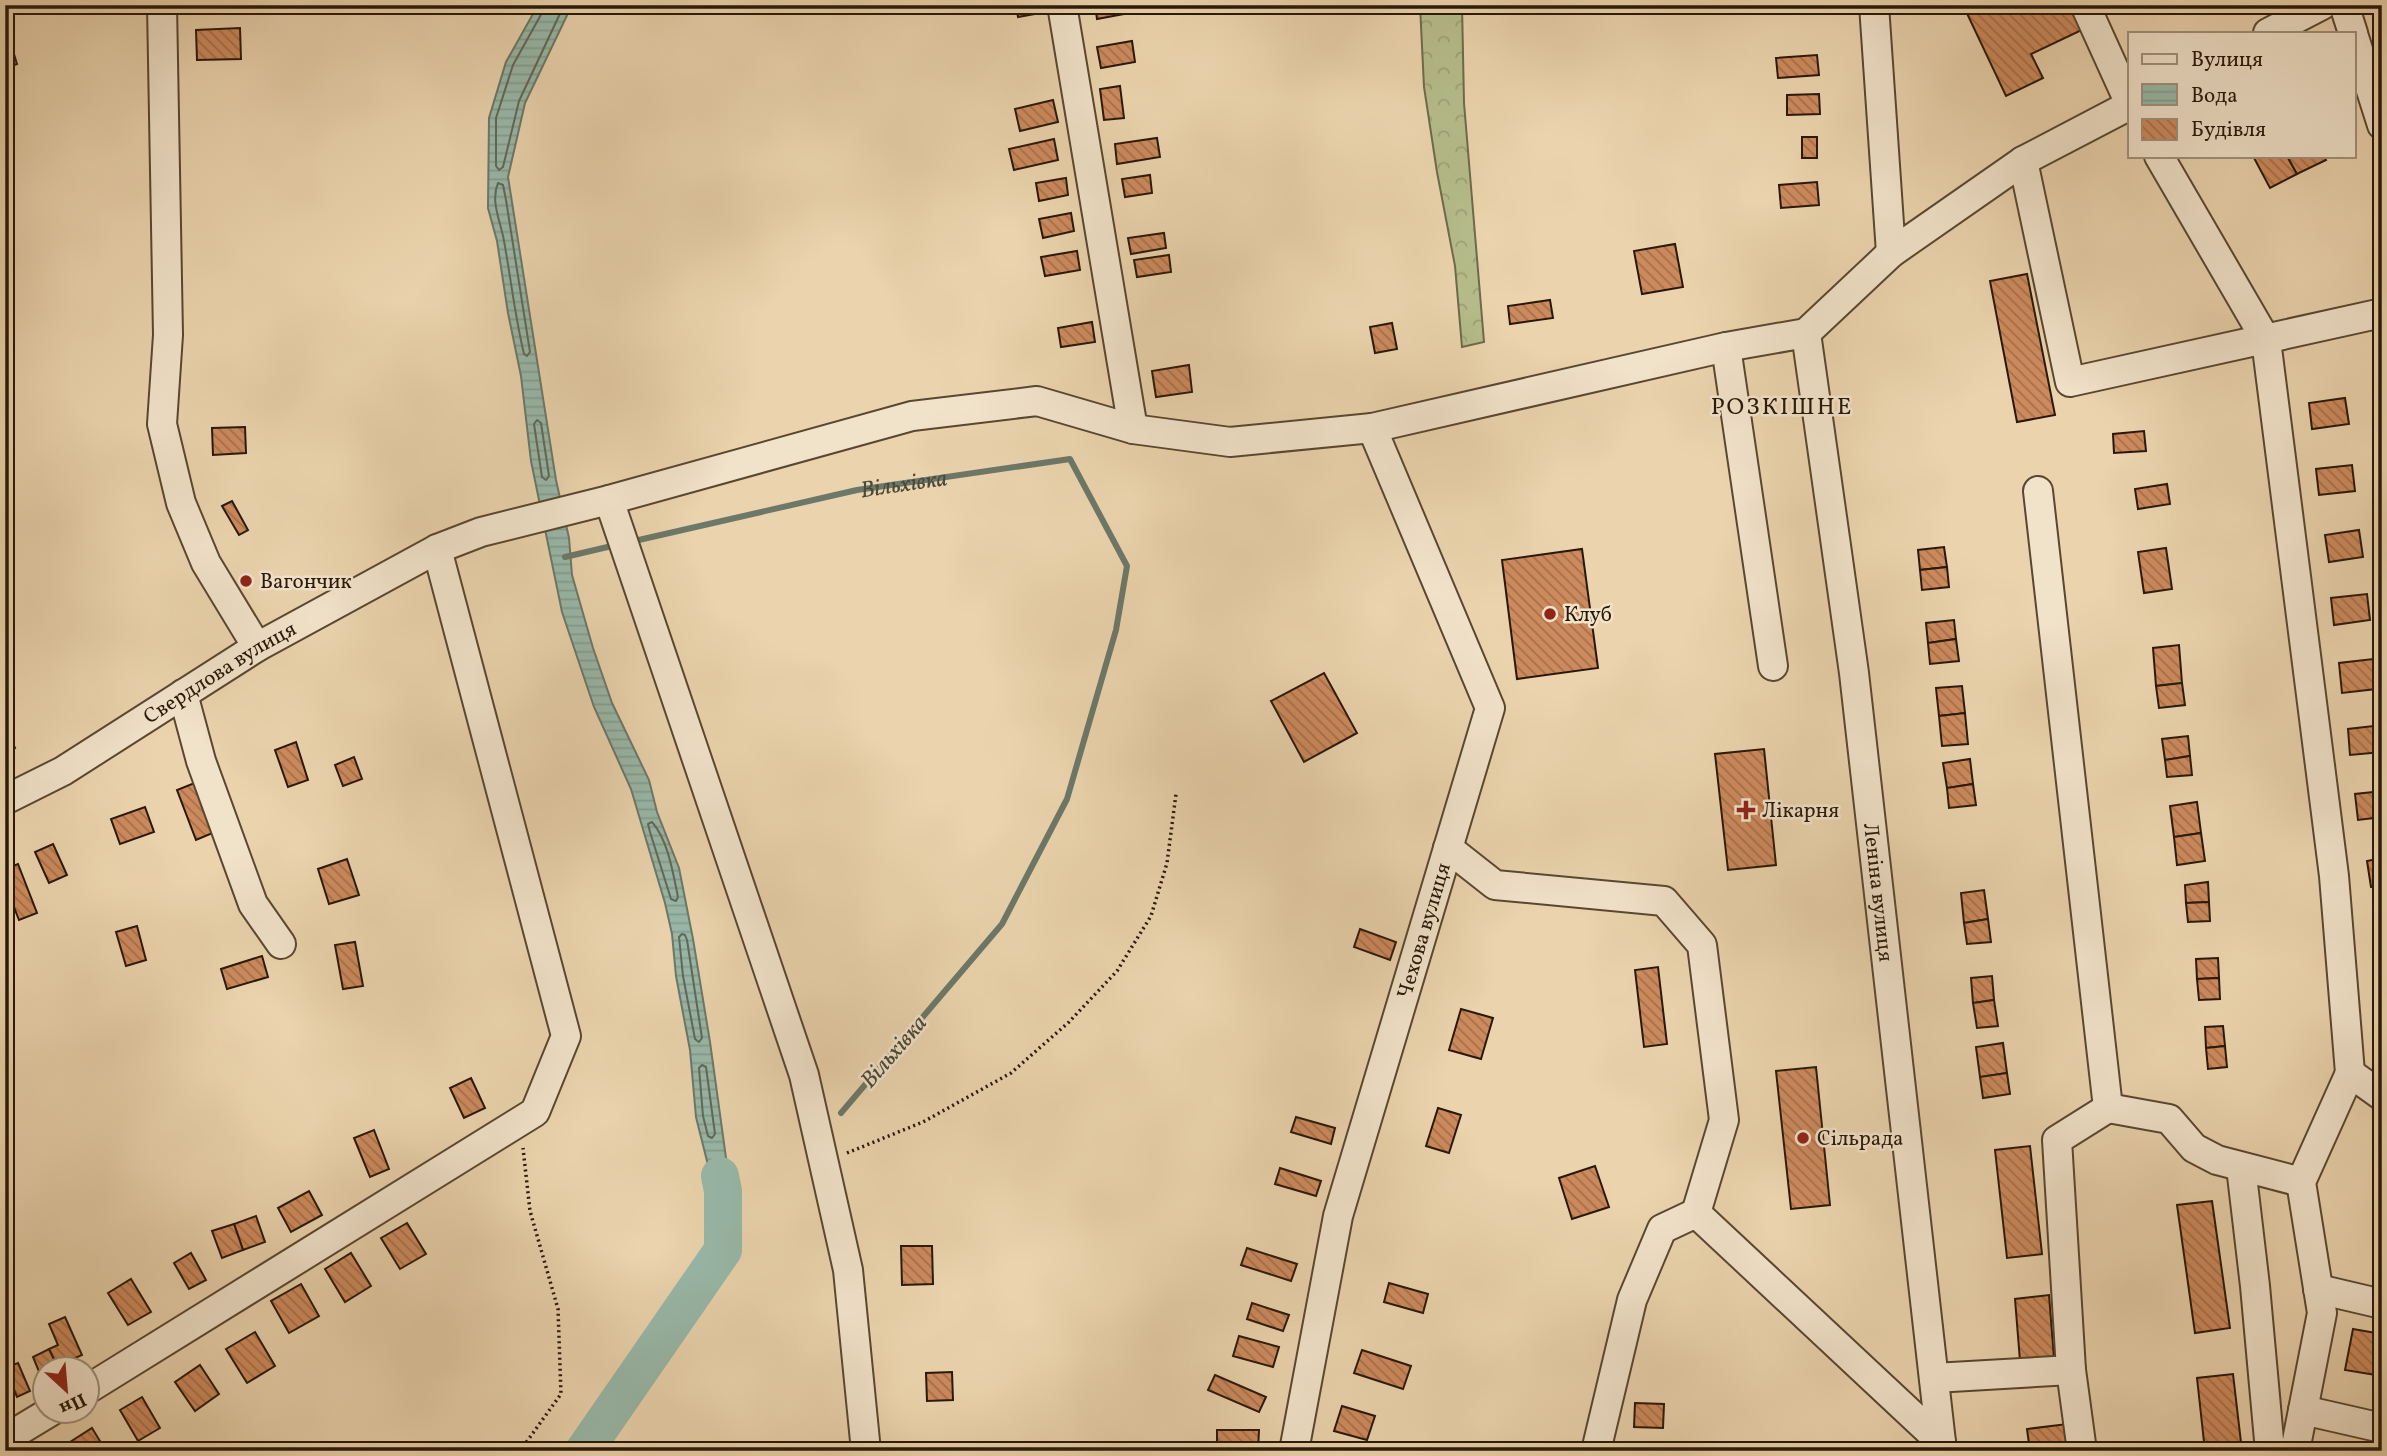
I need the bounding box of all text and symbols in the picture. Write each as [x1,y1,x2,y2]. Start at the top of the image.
legend [2128,32,2356,158]
text: Вулиця [2191,46,2263,75]
text: Вода [2191,82,2238,111]
text: Будівля [2191,116,2266,145]
district label: РОЗКІШНЕ [1711,391,1853,425]
water label: Вільхівка [858,463,950,507]
place label: Вагончик [260,568,352,597]
marker: Вагончик [238,573,254,589]
place label: Клуб [1564,601,1612,630]
marker: Клуб [1542,606,1558,622]
street label: Свердлова вулиця [138,615,302,732]
place label: Лікарня [1762,797,1839,826]
marker: Лікарня [1736,800,1756,820]
street label: Леніна вулиця [1855,821,1900,963]
street label: Чехова вулиця [1391,860,1459,1002]
water label: Вільхівка [854,1009,935,1096]
place label: Сільрада [1817,1125,1904,1154]
marker: Сільрада [1795,1130,1811,1146]
north arrow [32,1354,102,1424]
text: Пн [55,1386,90,1421]

